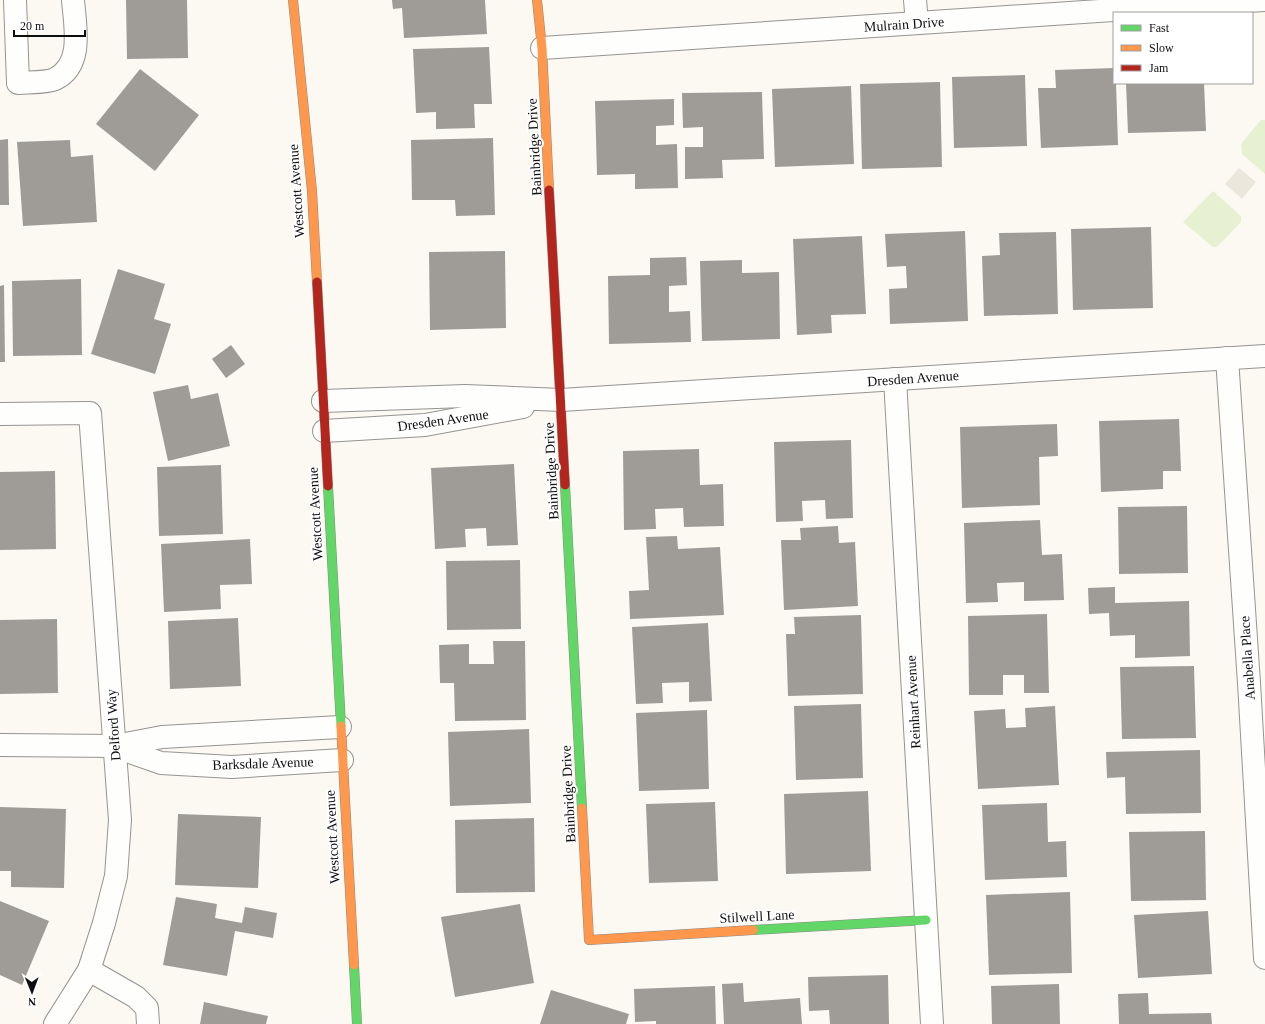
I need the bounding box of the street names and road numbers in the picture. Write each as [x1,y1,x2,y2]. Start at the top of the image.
street label: Mulrain Drive [863,14,945,35]
street label: Bainbridge Drive [524,98,545,196]
street label: Westcott Avenue [286,144,307,238]
street label: Dresden Avenue [867,368,959,389]
street label: Dresden Avenue [397,407,490,434]
street label: Bainbridge Drive [541,422,562,520]
street label: Westcott Avenue [306,467,325,561]
street label: Anabella Place [1237,615,1258,701]
street label: Reinhart Avenue [904,655,923,749]
street label: Delford Way [104,688,123,761]
street label: Bainbridge Drive [558,745,579,843]
street label: Barksdale Avenue [212,754,314,773]
street label: Westcott Avenue [323,790,342,884]
street label: Stilwell Lane [719,907,795,926]

